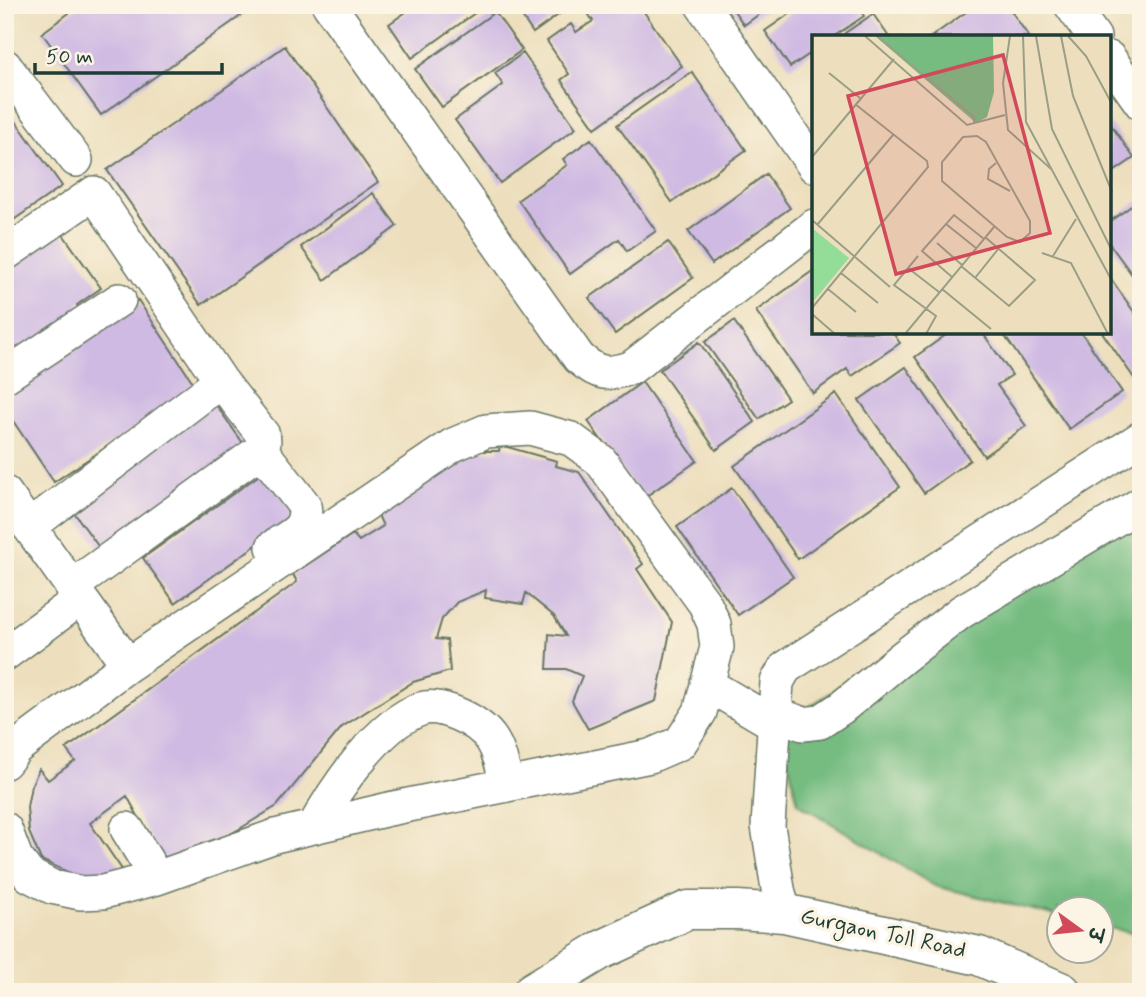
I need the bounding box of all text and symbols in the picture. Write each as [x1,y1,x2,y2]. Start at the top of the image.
scale bar [35,32,222,76]
inset map [812,35,1111,334]
text: 50 m [46,43,93,71]
north arrow [1044,895,1114,965]
street label: Gurgaon Toll Road [797,902,969,968]
text: उ [1081,923,1109,946]

